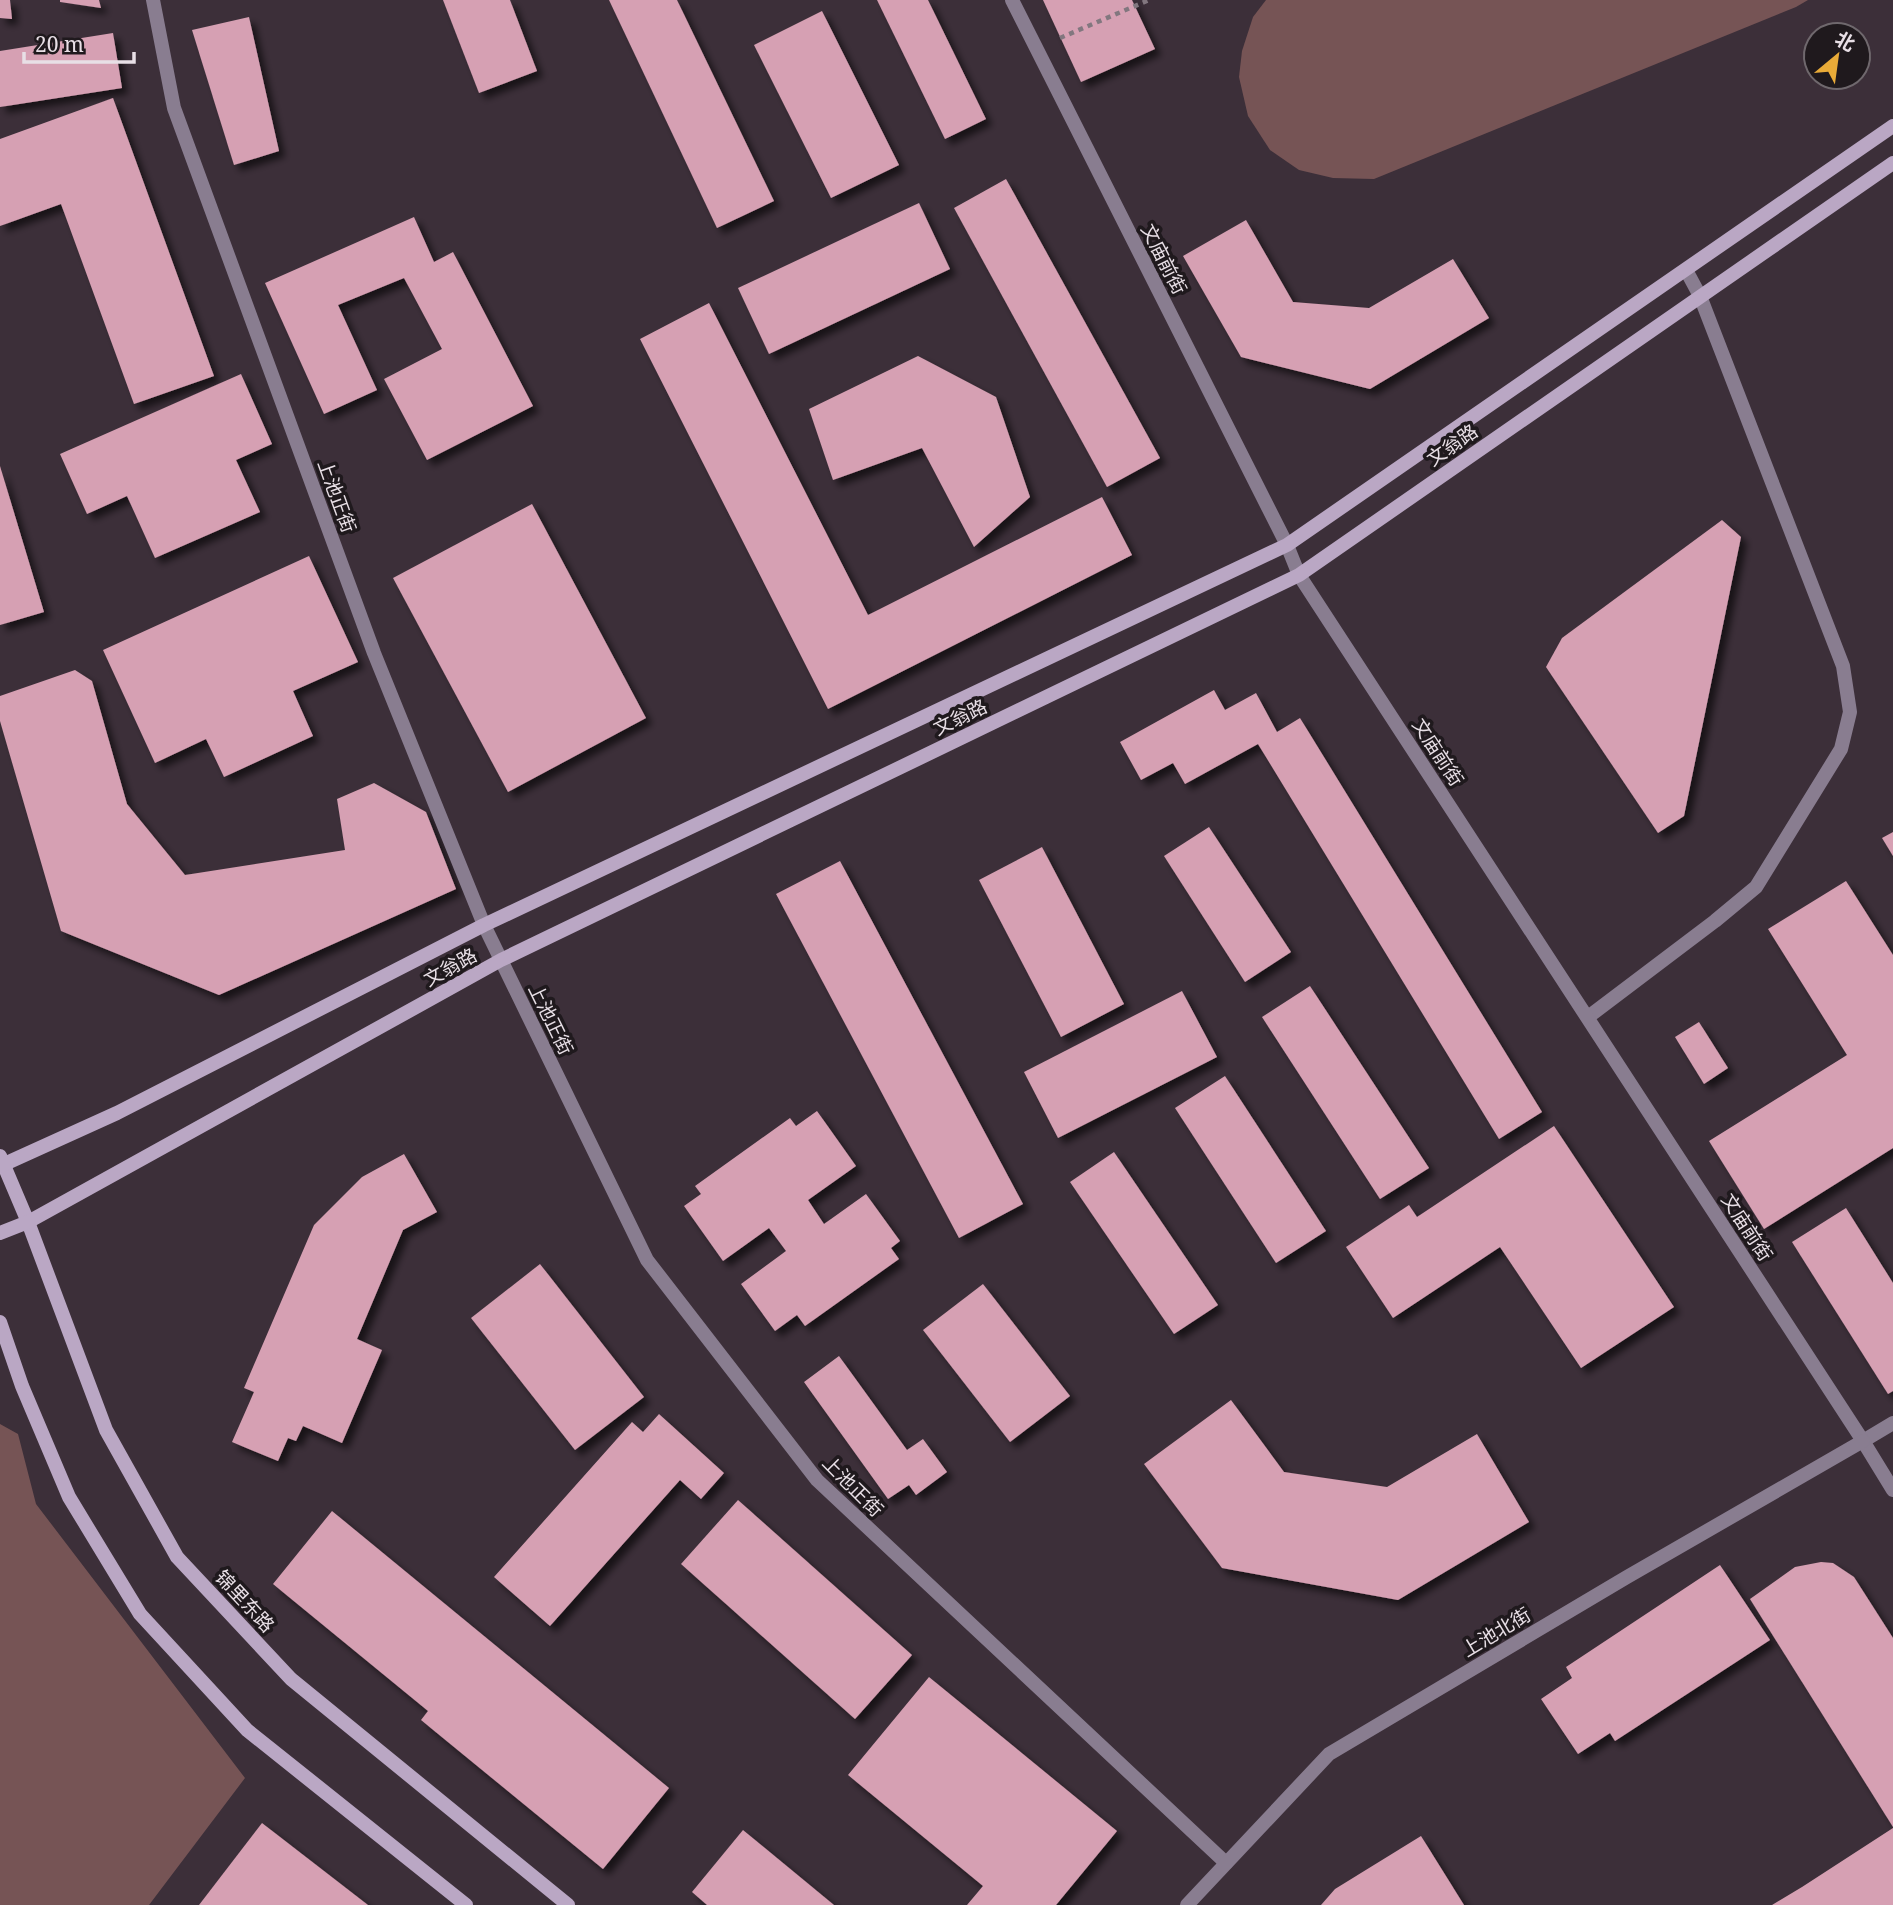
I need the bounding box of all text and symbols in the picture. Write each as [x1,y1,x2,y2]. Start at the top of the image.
scale bar [24,21,135,65]
north arrow [1802,21,1872,91]
text: 北 [1831,25,1860,57]
text: 20 m [35,30,84,58]
street label: 文庙前街 [1135,219,1193,299]
street label: 文翁路 [1421,418,1483,472]
street label: 上池正街 [312,456,362,536]
street label: 文翁路 [929,693,991,741]
street label: 文庙前街 [1406,713,1470,791]
street label: 文翁路 [419,942,481,992]
street label: 上池正街 [523,979,579,1059]
street label: 文庙前街 [1715,1188,1779,1266]
street label: 上池正街 [817,1450,889,1522]
street label: 锦里东路 [210,1564,280,1638]
street label: 上池北街 [1457,1601,1535,1663]

